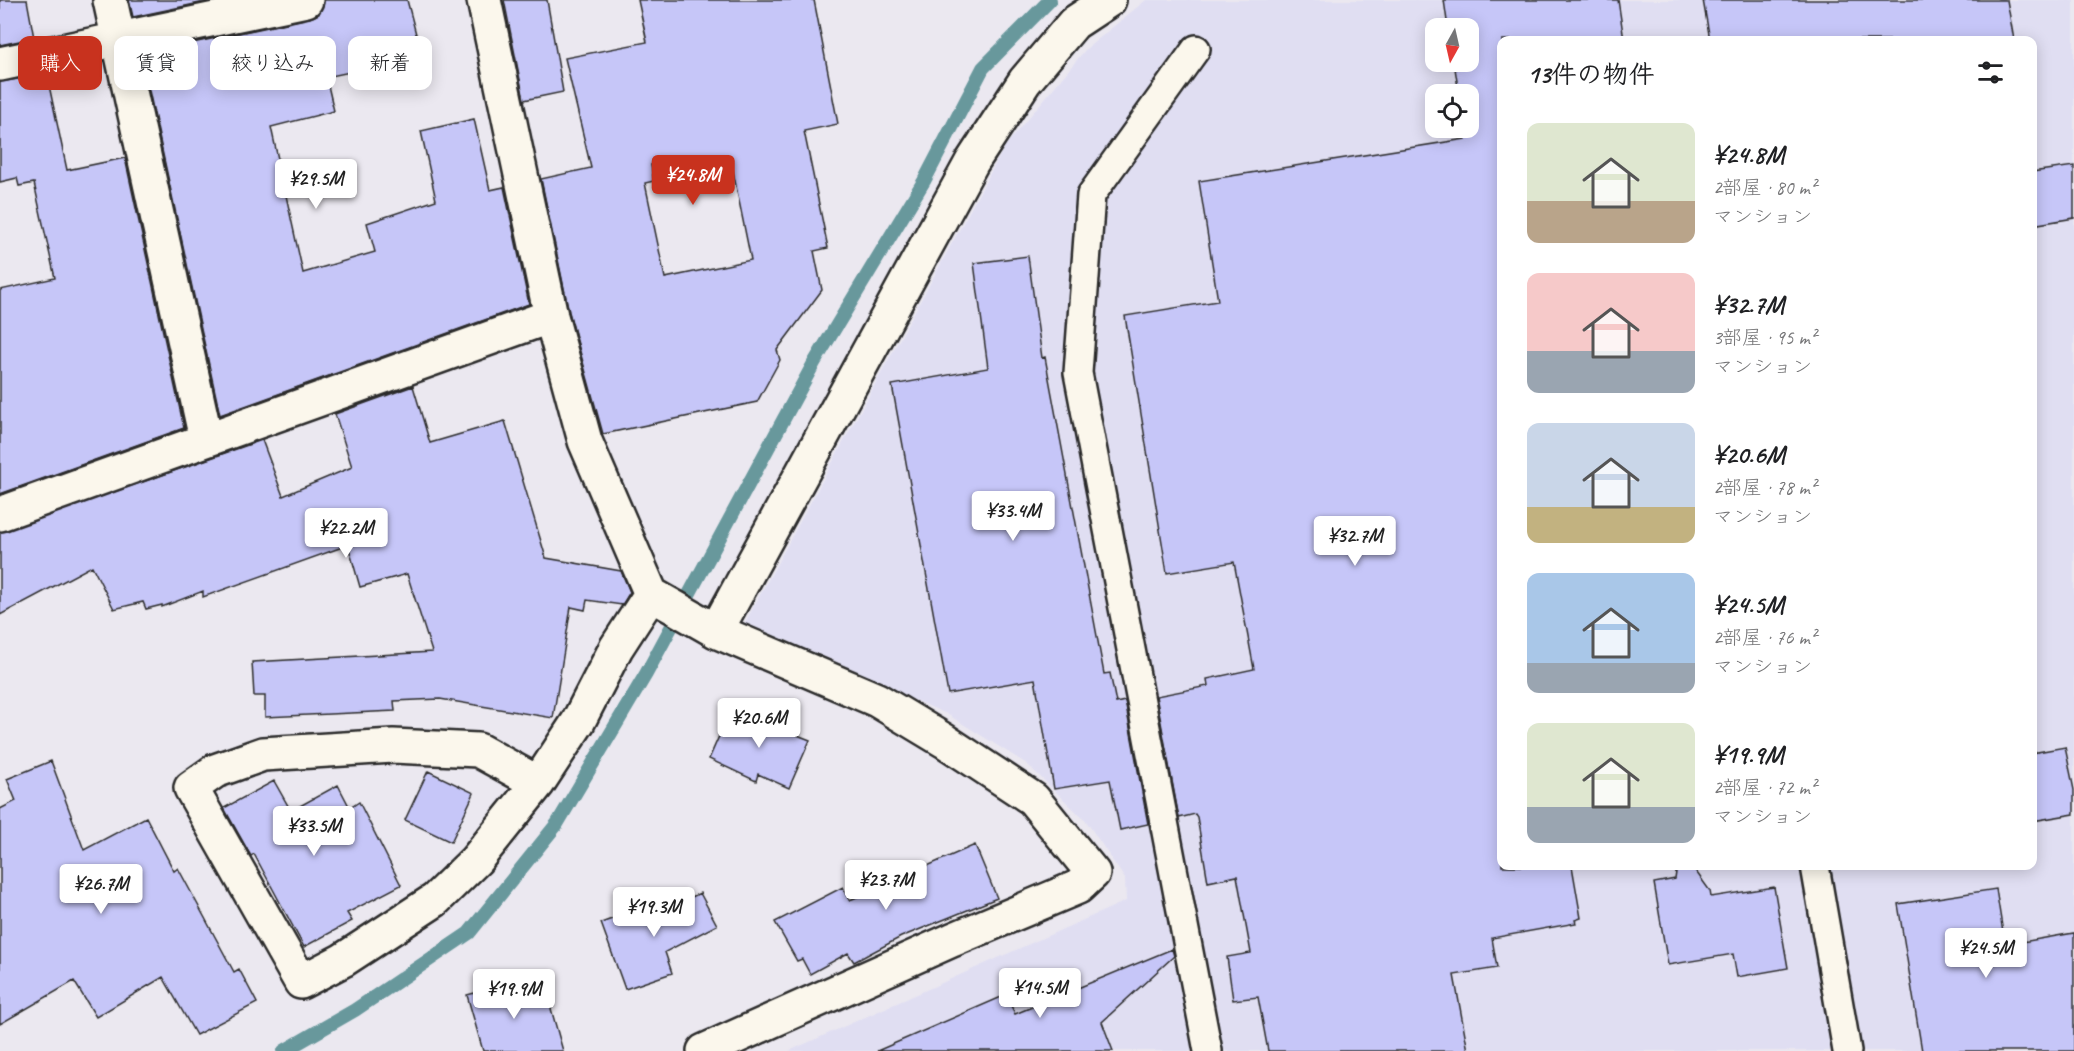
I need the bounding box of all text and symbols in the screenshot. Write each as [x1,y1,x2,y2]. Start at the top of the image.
north arrow [1425,18,1479,72]
map controls [1425,18,1479,138]
chip: 購入 [18,36,102,90]
chip: 賃貸 [114,36,198,90]
chip: 絞り込み [210,36,336,90]
chip: 新着 [348,36,432,90]
icon: filters [1974,56,2007,89]
text: 13件の物件 [1527,58,1654,91]
button: locate [1425,84,1479,138]
text: ¥24.8M [1713,138,1784,171]
icon: home [1575,147,1647,219]
pin: ¥24.8M [644,155,742,206]
pin: ¥29.5M [267,159,365,210]
text: ¥24.8M [666,162,720,187]
text: ¥29.5M [289,166,343,191]
text: 2部屋 · 80 m² [1713,175,1816,200]
text: マンション [1713,204,1812,229]
text: ¥32.7M [1713,288,1784,321]
icon: home [1575,297,1647,369]
text: 3部屋 · 95 m² [1713,325,1816,350]
text: マンション [1713,354,1812,379]
text: ¥20.6M [1713,438,1784,471]
icon: home [1575,447,1647,519]
text: 2部屋 · 78 m² [1713,475,1816,500]
pin: ¥33.4M [964,491,1062,542]
text: ¥33.4M [986,498,1040,523]
text: マンション [1713,504,1812,529]
pin: ¥22.2M [297,508,395,559]
text: ¥22.2M [319,515,373,540]
pin: ¥32.7M [1306,516,1404,567]
text: ¥32.7M [1328,523,1382,548]
text: ¥24.5M [1713,588,1784,621]
icon: home [1575,597,1647,669]
text: 2部屋 · 76 m² [1713,625,1816,650]
text: マンション [1713,654,1812,679]
pin: ¥20.6M [710,698,808,749]
text: ¥20.6M [732,705,786,730]
text: ¥19.9M [1713,738,1783,771]
icon: home [1575,747,1647,819]
text: 2部屋 · 72 m² [1713,775,1816,800]
text: マンション [1713,804,1812,829]
pin: ¥33.5M [265,806,363,857]
text: ¥33.5M [287,813,341,838]
pin: ¥23.7M [837,860,935,911]
pin: ¥26.7M [52,864,150,915]
text: ¥23.7M [859,867,913,892]
text: ¥26.7M [74,871,128,896]
pin: ¥19.3M [605,887,703,938]
text: ¥19.3M [627,894,681,919]
pin: ¥24.5M [1937,928,2035,979]
text: ¥24.5M [1959,935,2013,960]
pin: ¥14.5M [991,968,1089,1019]
pin: ¥19.9M [465,969,563,1020]
text: ¥14.5M [1013,975,1067,1000]
text: ¥19.9M [487,976,541,1001]

